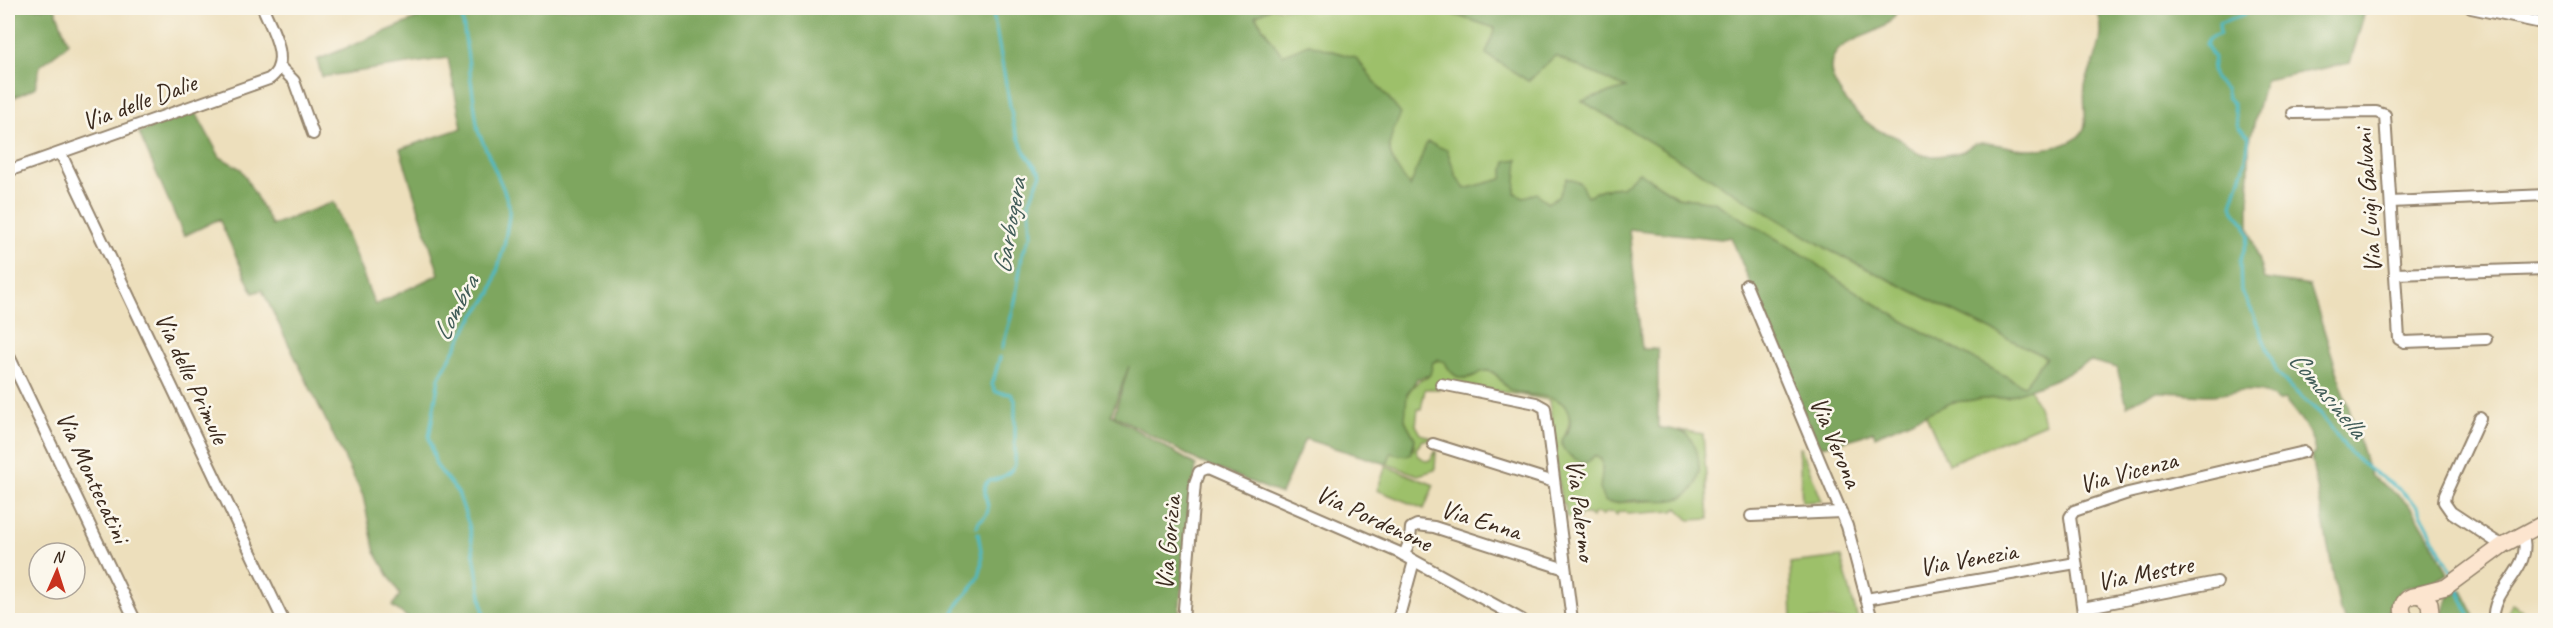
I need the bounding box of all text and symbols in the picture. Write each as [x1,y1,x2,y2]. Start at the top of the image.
street label: Via delle Dalie [77,65,203,138]
street label: Via Luigi Galvani [2346,124,2390,274]
water label: Garbogera [984,174,1034,276]
water label: Lombra [424,268,487,346]
street label: Via delle Primule [147,307,238,451]
water label: Comasinella [2282,343,2376,446]
street label: Via Verona [1802,392,1870,494]
street label: Via Montecatini [48,406,139,551]
street label: Via Vicenza [2075,443,2182,501]
street label: Via Palermo [1558,457,1604,565]
street label: Via Pordenone [1311,477,1439,560]
street label: Via Gorizia [1147,492,1189,592]
street label: Via Enna [1437,492,1527,548]
street label: Via Venezia [1917,534,2022,584]
north arrow [27,541,87,601]
text: N [52,547,66,567]
street label: Via Mestre [2094,547,2198,598]

